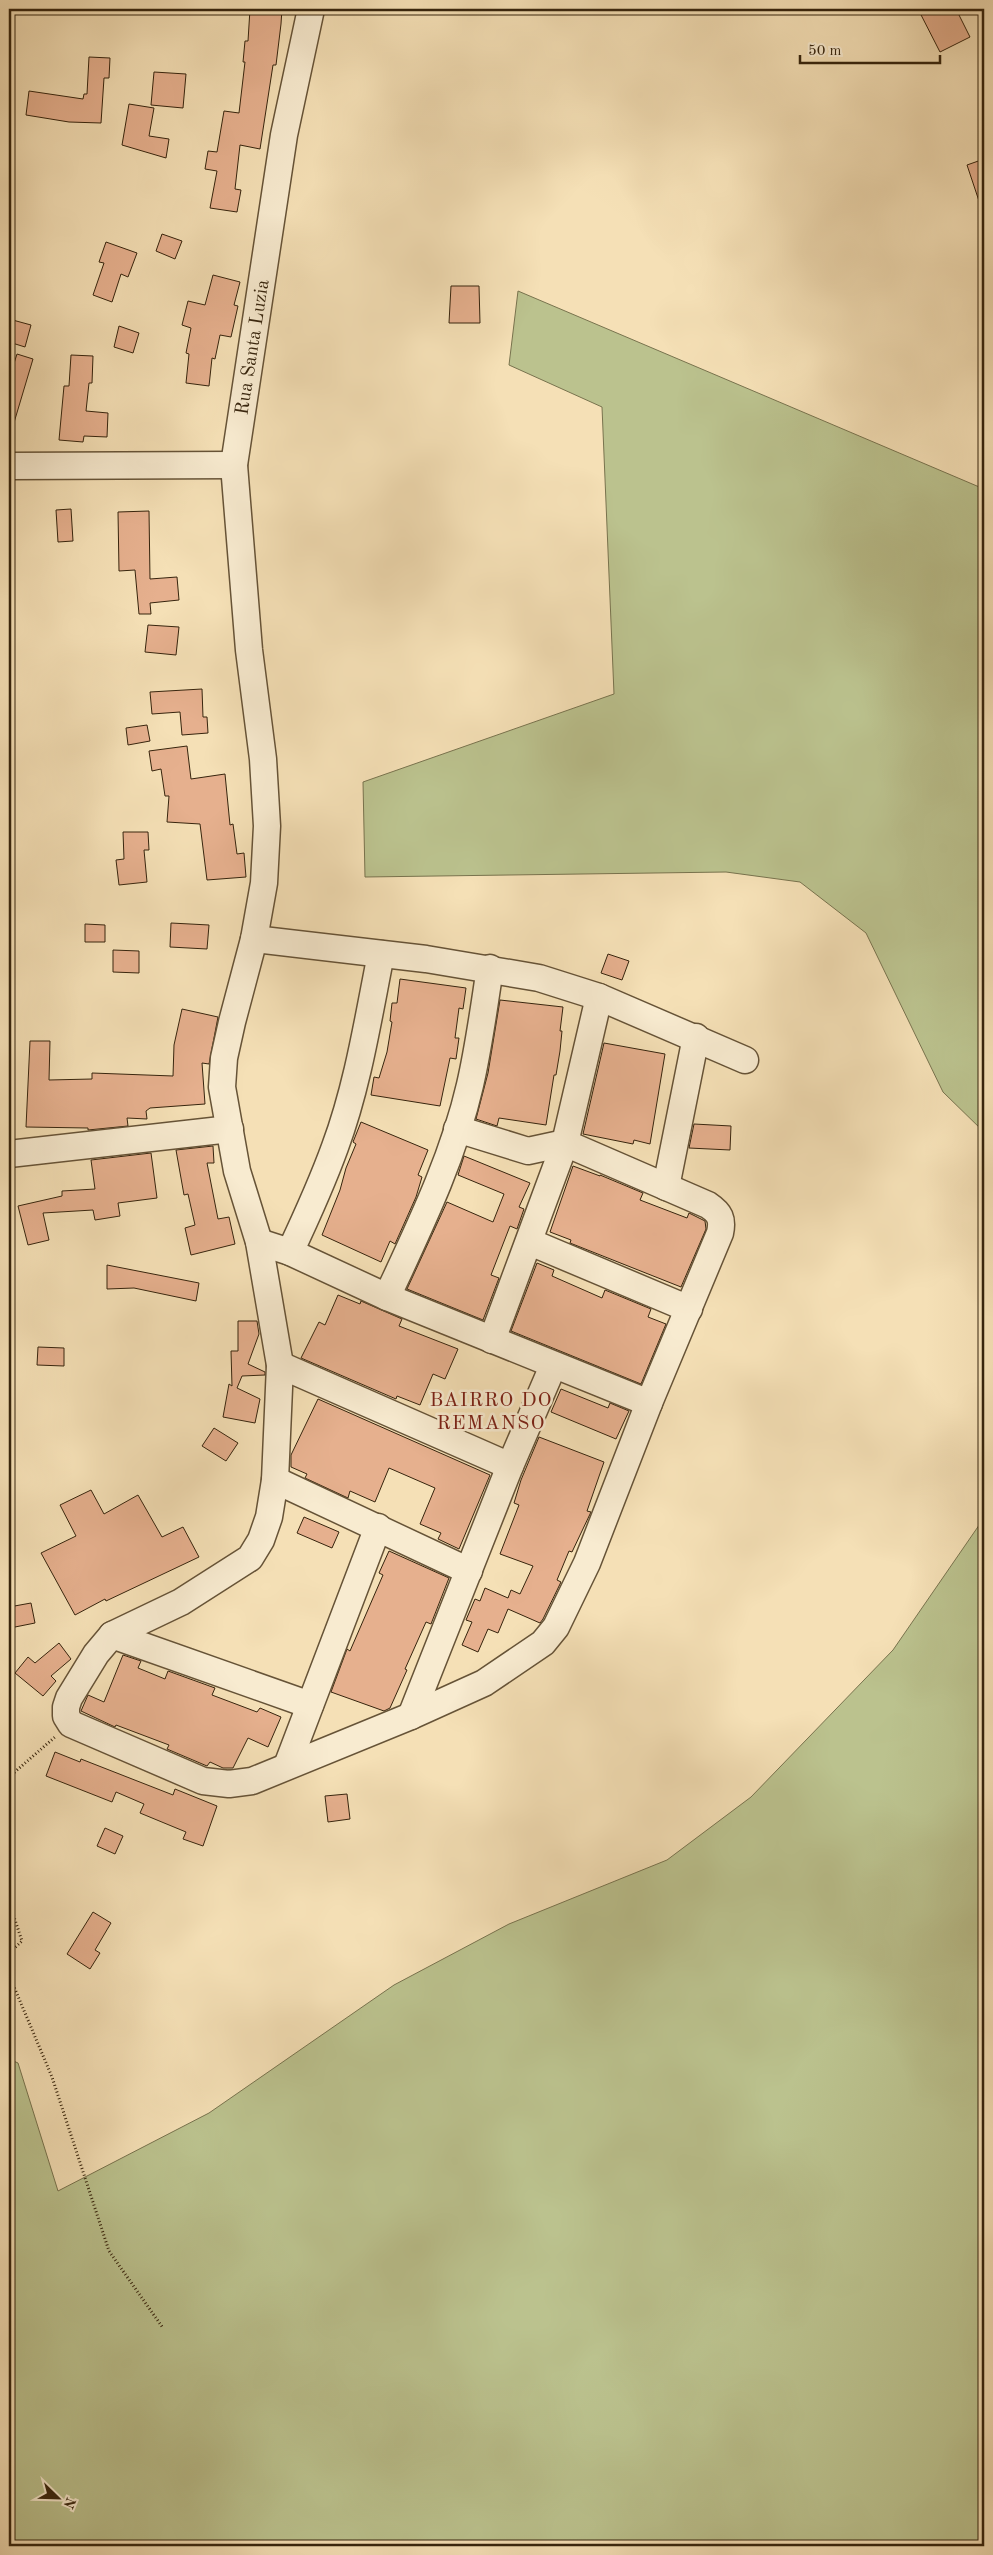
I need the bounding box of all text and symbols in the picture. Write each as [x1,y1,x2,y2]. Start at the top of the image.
scale bar [800,32,940,64]
text: 50 m [808,44,842,59]
street label: Rua Santa Luzia [233,278,274,417]
district label: BAIRRO DO REMANSO [430,1391,553,1434]
north arrow [32,2472,82,2522]
text: N [60,2495,78,2511]

